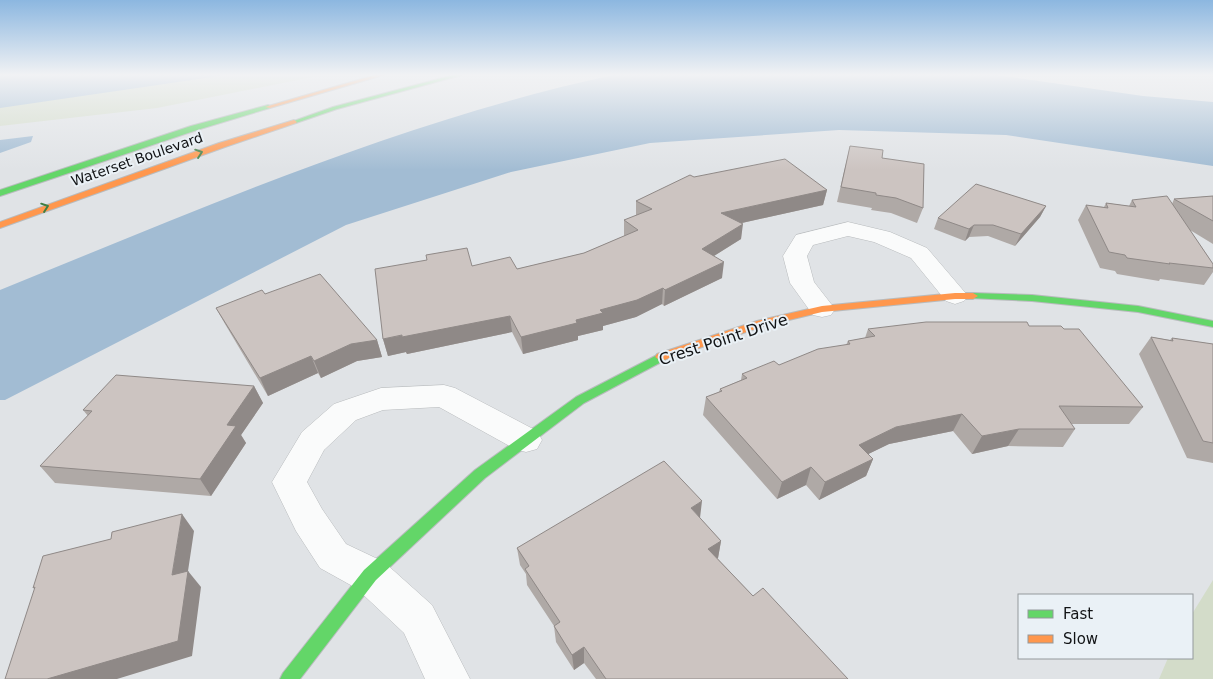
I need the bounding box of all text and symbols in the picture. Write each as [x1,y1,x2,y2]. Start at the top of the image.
street label: Waterset Boulevard [69,129,205,189]
one-way arrow [194,149,203,159]
one-way arrow [41,203,49,213]
street label: Crest Point Drive [656,310,790,369]
legend [1018,594,1193,659]
text: Fast [1063,605,1093,623]
text: Slow [1063,630,1098,648]

